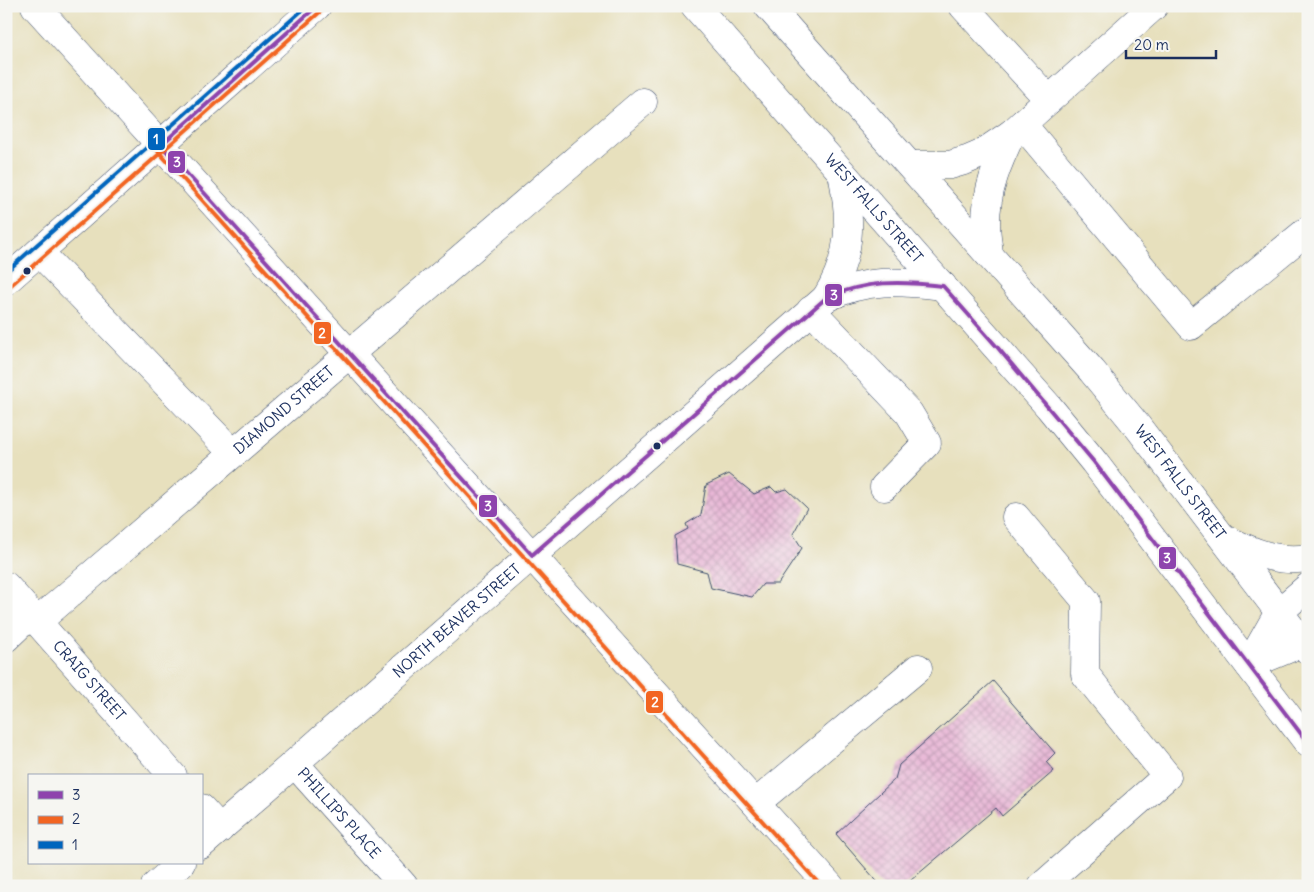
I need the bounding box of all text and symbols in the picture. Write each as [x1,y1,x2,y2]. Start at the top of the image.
scale bar [1126,28,1216,60]
text: 20 m [1134,35,1169,54]
line badge: 1 [147,127,166,151]
text: 1 [153,130,159,148]
line badge: 3 [167,150,186,174]
street label: WEST FALLS STREET [821,150,927,267]
text: 3 [173,153,181,171]
unlabelled marker [22,266,32,276]
line badge: 3 [824,283,843,307]
text: 3 [830,286,838,304]
line badge: 2 [313,321,332,345]
text: 2 [318,324,326,342]
street label: DIAMOND STREET [230,361,338,458]
street label: WEST FALLS STREET [1131,421,1230,543]
unlabelled marker [652,441,662,451]
line badge: 3 [478,494,498,518]
text: 3 [484,497,492,515]
line badge: 3 [1158,546,1177,570]
text: 3 [1163,549,1171,567]
street label: NORTH BEAVER STREET [389,560,525,682]
street label: CRAIG STREET [49,636,130,725]
line badge: 2 [645,690,664,714]
text: 2 [651,693,659,711]
street label: PHILLIPS PLACE [294,763,385,862]
legend [28,774,202,864]
text: 3 [72,785,81,804]
text: 2 [72,809,80,828]
text: 1 [72,835,78,854]

